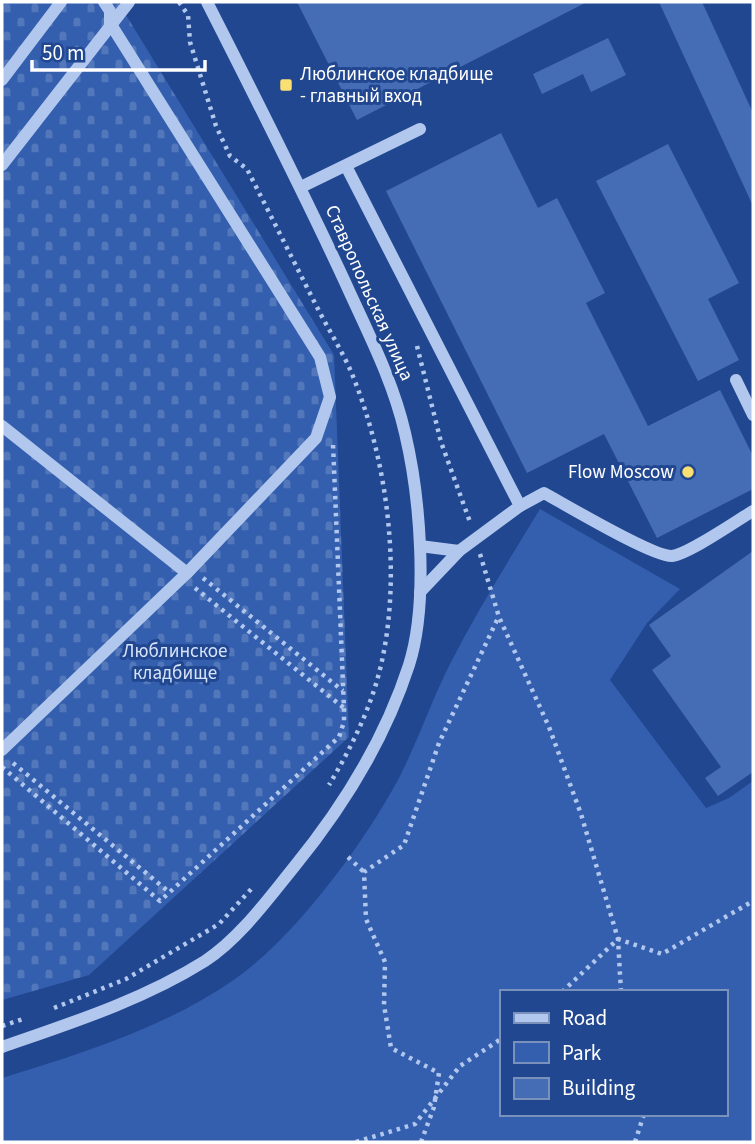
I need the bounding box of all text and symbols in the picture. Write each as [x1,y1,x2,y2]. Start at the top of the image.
scale bar [32,28,205,72]
text: 50 m [42,38,84,68]
place label: Люблинское кладбище - главный вход [300,61,493,110]
marker: Люблинское кладбище - главный вход [278,77,294,93]
street label: Ставропольская улица [318,201,420,385]
place label: Flow Moscow [568,459,674,486]
marker: Flow Moscow [680,464,696,480]
park label: Люблинское кладбище [122,638,228,687]
legend [500,990,727,1116]
text: Road [562,1003,607,1033]
text: Park [562,1038,602,1068]
text: Building [562,1073,636,1103]

